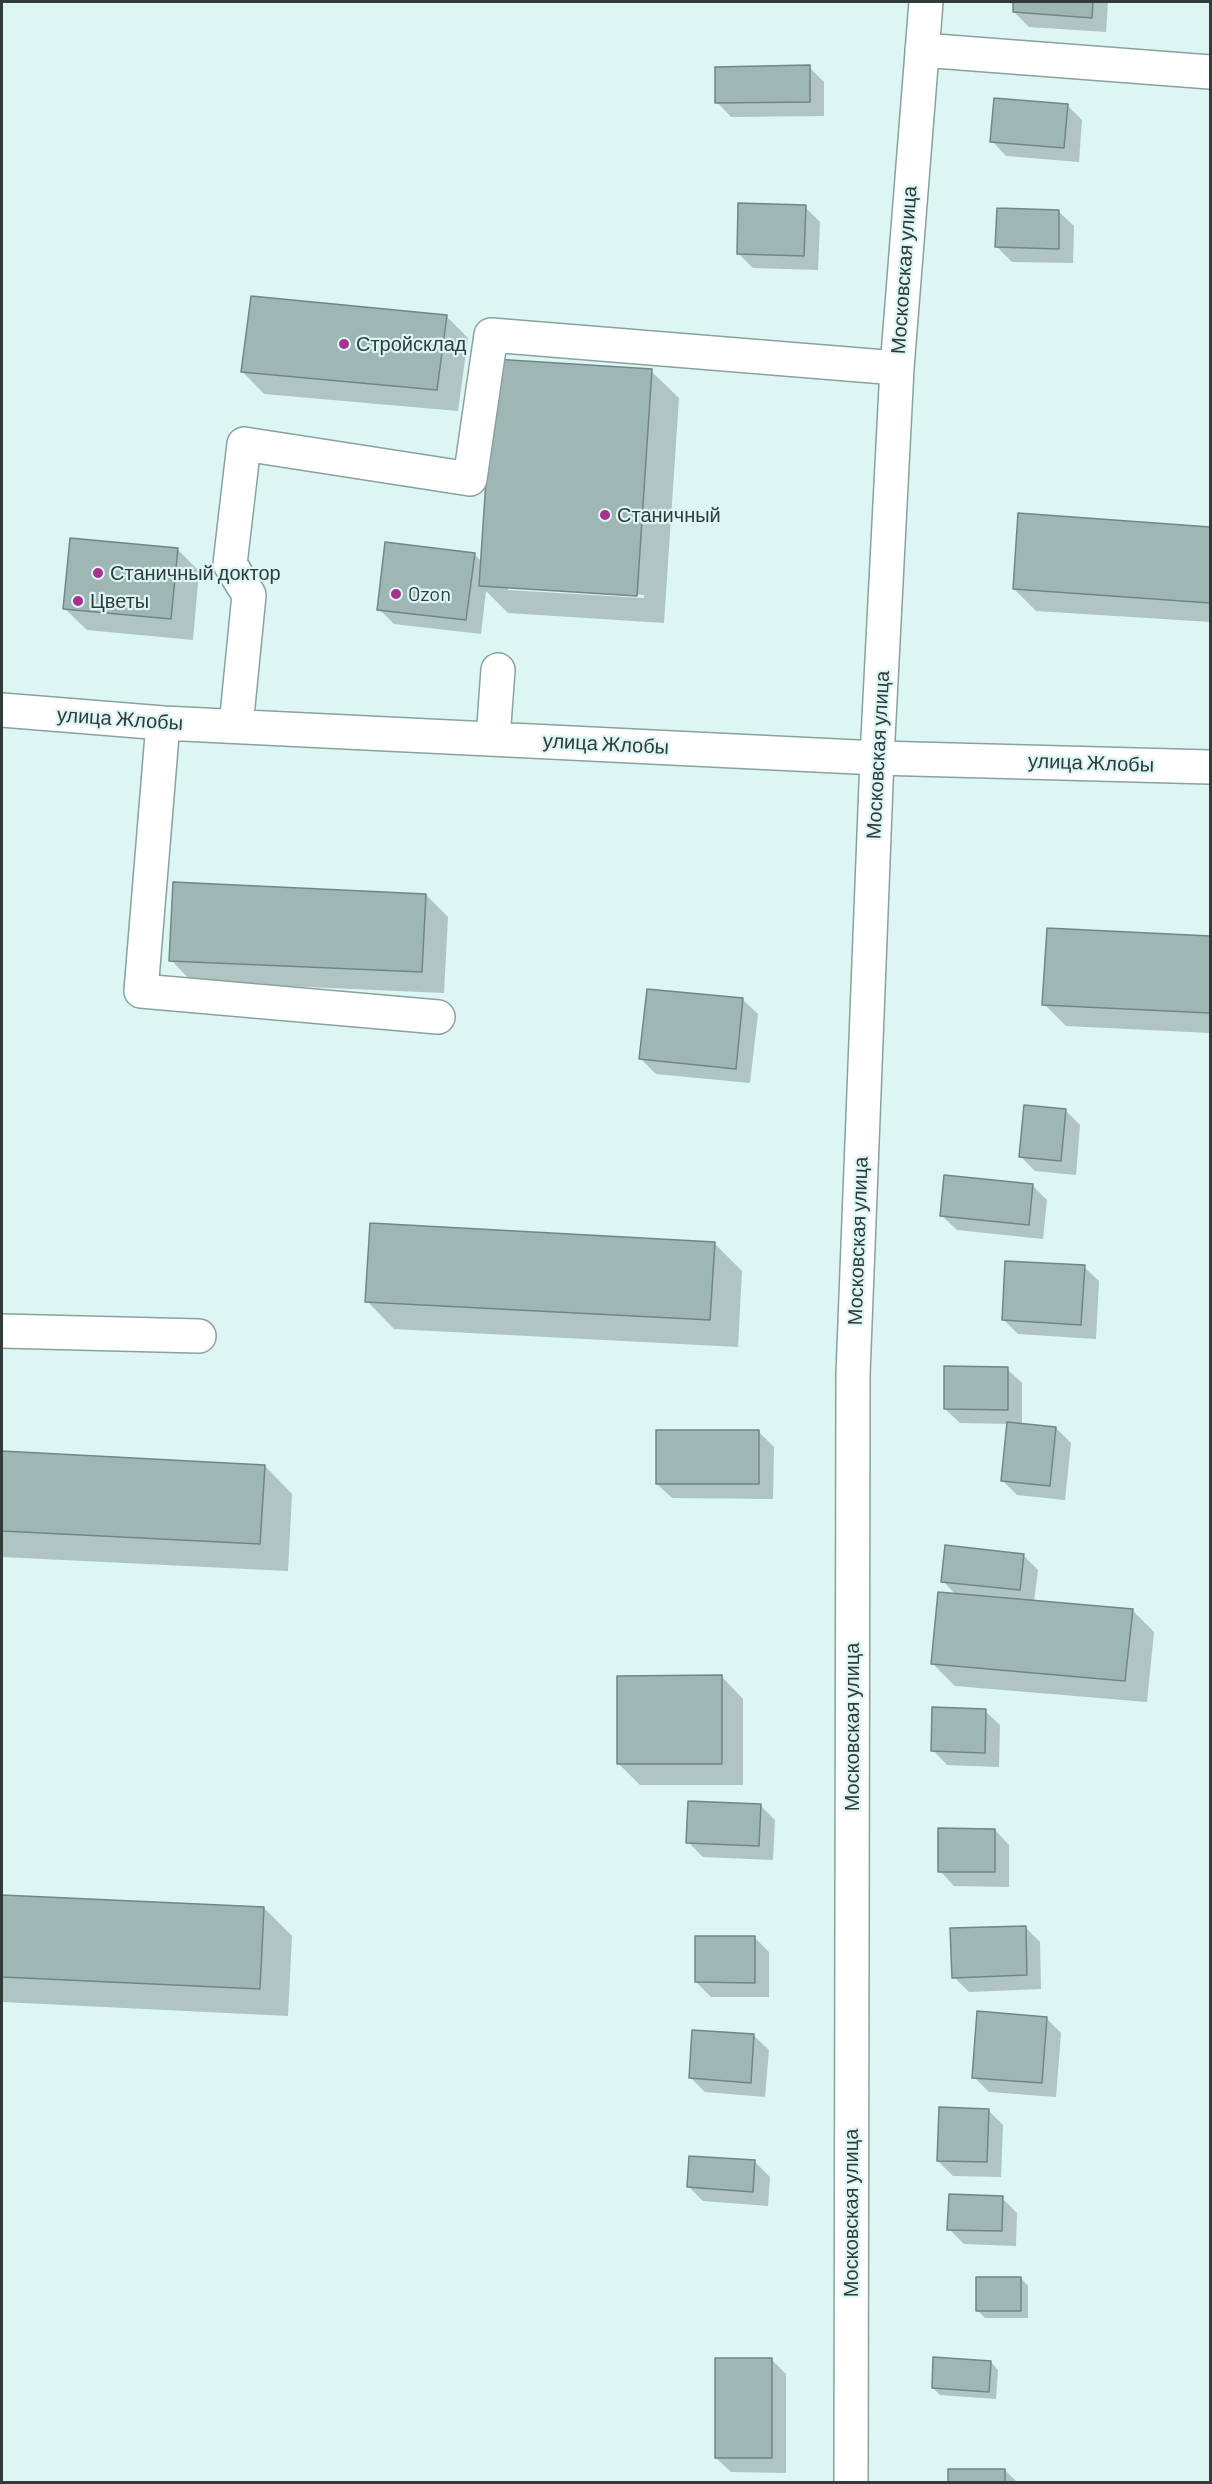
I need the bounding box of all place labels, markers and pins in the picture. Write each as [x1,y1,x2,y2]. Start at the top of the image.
place label: Стройсклад [356,332,466,356]
marker: Стройсклад [337,337,351,351]
place label: Станичный [617,503,721,527]
marker: Станичный [598,508,612,522]
place label: Станичный доктор [110,561,281,585]
marker: Станичный доктор [91,566,105,580]
place label: Ozon [408,582,451,606]
marker: Ozon [389,587,403,601]
place label: Цветы [90,589,149,613]
marker: Цветы [71,594,85,608]

